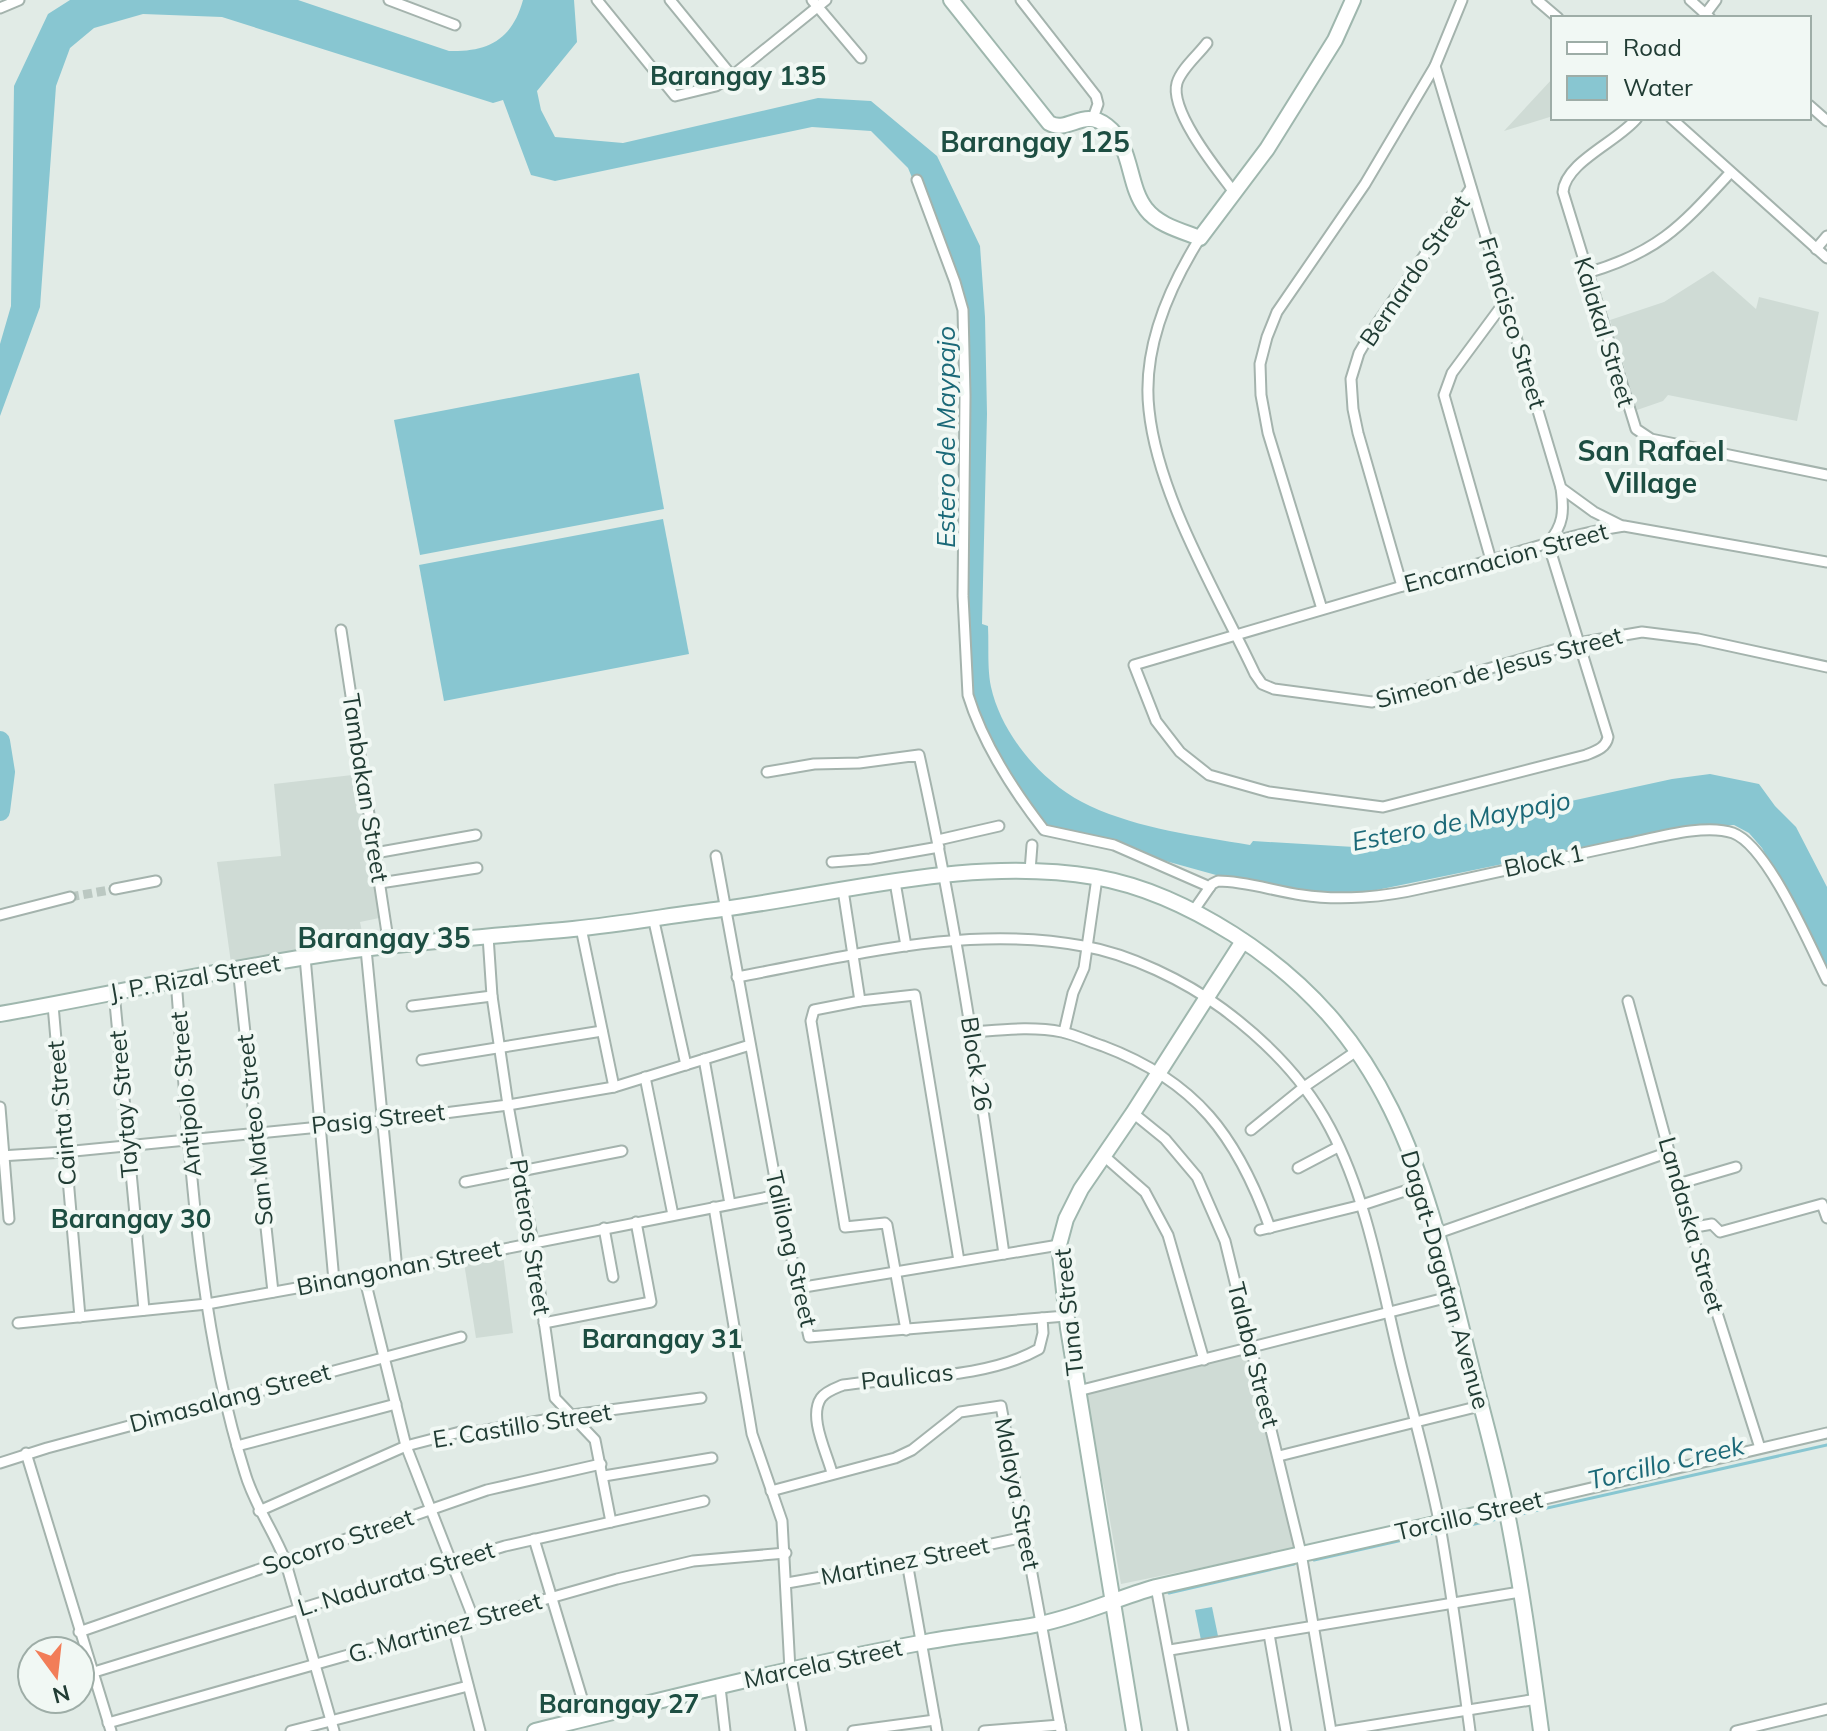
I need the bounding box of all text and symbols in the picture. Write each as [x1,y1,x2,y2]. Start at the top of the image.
legend [1551,16,1811,120]
text: Road [1623,32,1682,62]
district label: Barangay 135 [650,59,826,92]
text: Water [1623,72,1693,102]
district label: Barangay 125 [940,124,1130,159]
street label: Bernardo Street [1353,189,1476,352]
street label: Francisco Street [1473,233,1553,412]
street label: Kalakal Street [1568,253,1642,410]
water label: Estero de Maypajo [929,326,962,548]
district label: San Rafael Village [1577,433,1725,500]
street label: Encarnacion Street [1401,515,1611,599]
street label: Simeon de Jesus Street [1372,620,1625,714]
street label: Tambakan Street [336,692,396,884]
water label: Estero de Maypajo [1349,783,1573,858]
street label: Block 1 [1501,837,1586,883]
district label: Barangay 35 [298,920,470,955]
street label: J. P. Rizal Street [107,947,283,1007]
street label: Antipolo Street [163,1010,207,1178]
street label: Block 26 [955,1015,999,1113]
street label: Taytay Street [102,1029,144,1179]
street label: San Mateo Street [229,1033,279,1227]
street label: Cainta Street [40,1039,82,1187]
street label: Pasig Street [310,1096,446,1140]
street label: Landaska Street [1653,1133,1731,1316]
street label: Dagat-Dagatan Avenue [1395,1147,1497,1412]
street label: Pateros Street [504,1157,558,1317]
street label: Talilong Street [759,1168,824,1330]
district label: Barangay 30 [51,1202,211,1235]
street label: Binangonan Street [294,1232,504,1302]
street label: Tuna Street [1046,1247,1090,1377]
street label: Talaba Street [1221,1279,1287,1430]
district label: Barangay 31 [582,1322,742,1355]
street label: Dimasalang Street [126,1356,333,1438]
street label: Paulicas [859,1356,955,1396]
street label: E. Castillo Street [431,1396,613,1454]
street label: Malaya Street [989,1415,1047,1573]
water label: Torcillo Creek [1584,1428,1748,1497]
street label: Torcillo Street [1392,1484,1545,1547]
street label: Socorro Street [258,1501,417,1581]
street label: Martinez Street [818,1529,991,1591]
street label: L. Nadurata Street [294,1534,498,1622]
street label: G. Martinez Street [345,1585,545,1669]
street label: Marcela Street [741,1632,905,1694]
north arrow [16,1635,96,1715]
text: N [50,1679,73,1710]
district label: Barangay 27 [539,1687,699,1720]

